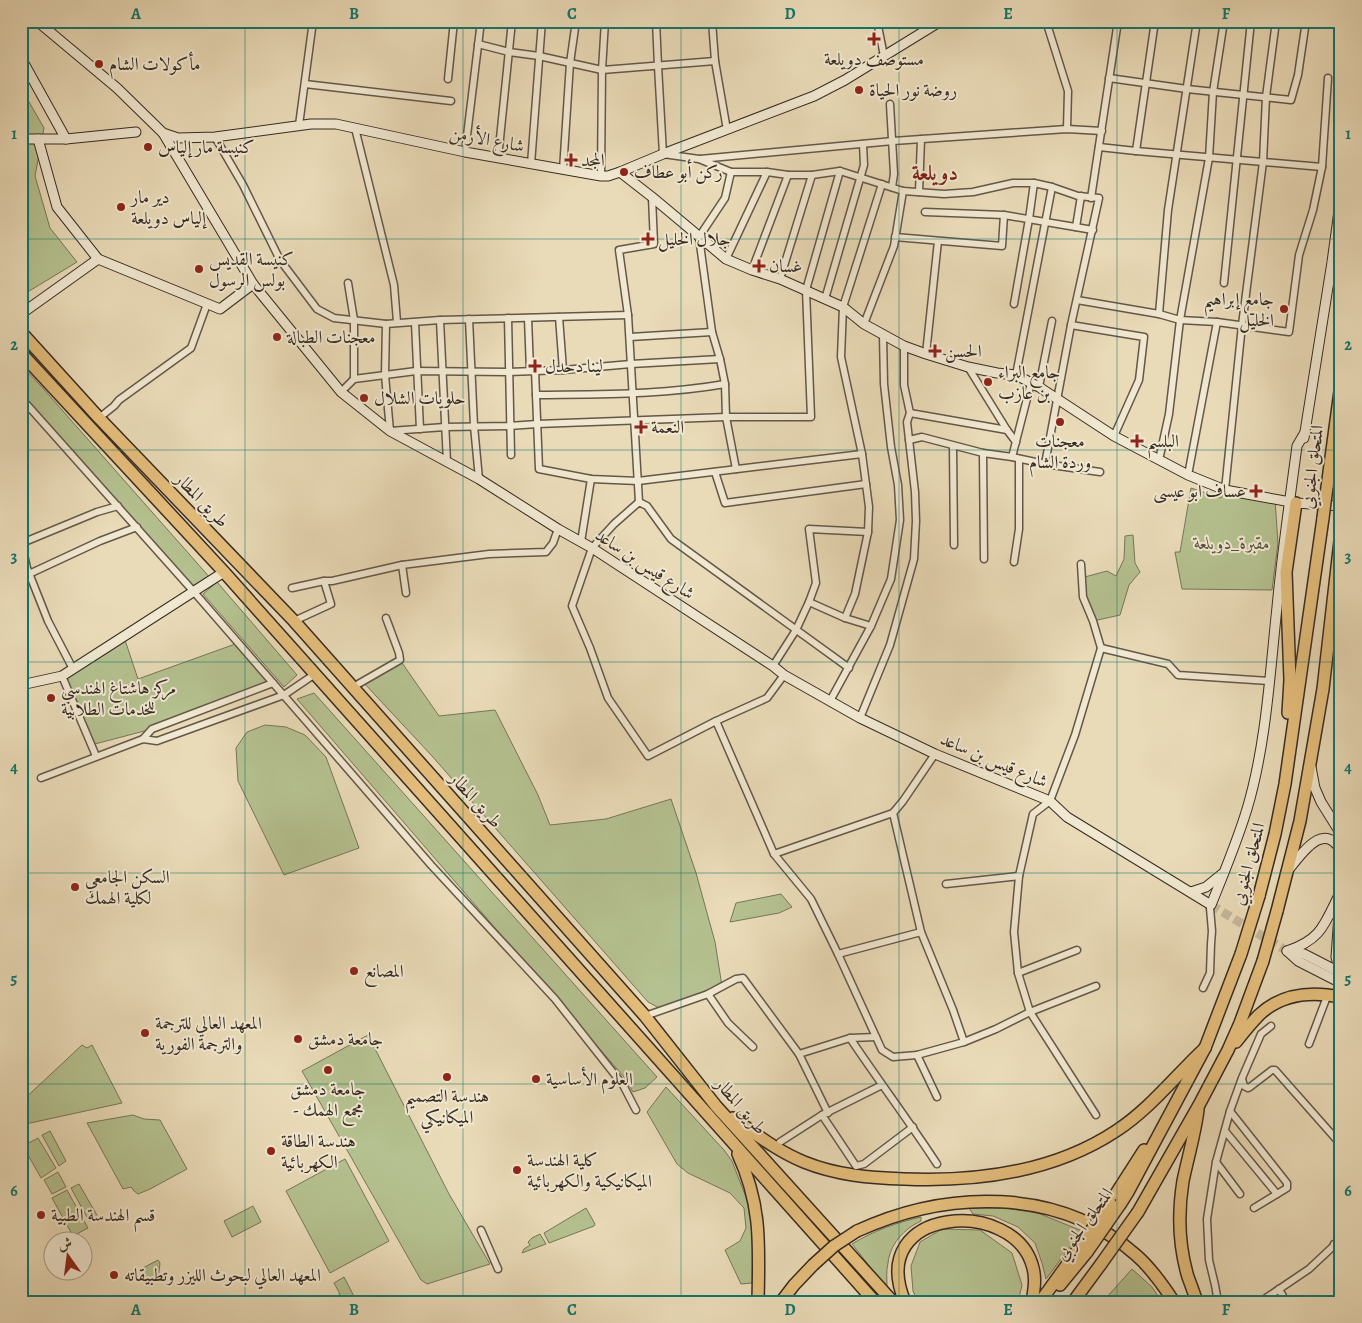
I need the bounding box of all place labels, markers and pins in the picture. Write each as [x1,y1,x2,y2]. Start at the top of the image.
marker: مستوصف دويلعة [867,32,881,46]
place label: مستوصف دويلعة [824,47,924,71]
place label: مأكولات الشام [109,51,201,80]
marker: مأكولات الشام [93,58,105,70]
place label: روضة نور الحياة [869,78,957,102]
marker: روضة نور الحياة [853,84,865,96]
place label: كنيسة مار إلياس [158,135,255,159]
marker: كنيسة مار إلياس [142,141,154,153]
place label: المجد [581,148,605,172]
marker: المجد [565,154,577,166]
place label: ركن أبو عطاف [634,159,723,184]
marker: ركن أبو عطاف [618,166,630,178]
place label: دير مار إلياس دويلعة [129,185,207,230]
marker: دير مار إلياس دويلعة [115,201,127,213]
place label: جلال الخليل [658,227,731,252]
marker: جلال الخليل [642,233,654,245]
place label: كنيسة القديس بولس الرسول [209,247,294,292]
place label: غسان [769,254,802,278]
marker: غسان [753,260,765,272]
marker: كنيسة القديس بولس الرسول [193,263,205,275]
place label: جامع إبراهيم الخليل [1203,287,1274,333]
marker: جامع إبراهيم الخليل [1278,303,1290,315]
place label: معجنات الطبالة [286,325,376,349]
marker: معجنات الطبالة [271,331,283,343]
place label: الحسن [945,339,982,363]
marker: الحسن [929,345,941,357]
place label: لينا دحدل [545,354,603,378]
marker: لينا دحدل [529,360,541,372]
place label: جامع البراء بن عازب [998,360,1060,405]
marker: جامع البراء بن عازب [982,376,994,388]
place label: حلويات الشلال [374,386,466,410]
marker: حلويات الشلال [358,392,370,404]
place label: النعمة [651,415,684,439]
marker: معجنات وردة الشام [1054,416,1066,428]
marker: النعمة [635,421,647,433]
place label: معجنات وردة الشام [1029,429,1091,478]
place label: البلسم [1147,429,1179,459]
marker: البلسم [1131,435,1143,447]
place label: عساف ابو عيسى [1153,479,1246,504]
marker: عساف ابو عيسى [1250,485,1262,497]
place label: مركز هاشتاغ الهندسي للخدمات الطلابية [61,676,176,721]
marker: مركز هاشتاغ الهندسي للخدمات الطلابية [45,692,57,704]
place label: السكن الجامعي لكلية الهمك [85,865,170,910]
marker: السكن الجامعي لكلية الهمك [69,881,81,893]
place label: المصانع [364,959,404,987]
marker: المصانع [348,965,360,977]
place label: المعهد العالي للترجمة والترجمة الفورية [155,1011,262,1056]
marker: المعهد العالي للترجمة والترجمة الفورية [139,1027,151,1039]
place label: جامعة دمشق [308,1027,383,1051]
marker: جامعة دمشق [292,1033,304,1045]
marker: جامعة دمشق - مجمع الهمك [322,1064,334,1076]
place label: العلوم الأساسية [546,1066,633,1095]
marker: هندسة التصميم الميكانيكي [441,1071,453,1083]
marker: العلوم الأساسية [530,1073,542,1085]
place label: جامعة دمشق - مجمع الهمك [290,1077,366,1126]
place label: هندسة التصميم الميكانيكي [405,1084,489,1134]
place label: هندسة الطاقة الكهربائية [281,1129,356,1174]
marker: هندسة الطاقة الكهربائية [265,1145,277,1157]
place label: كلية الهندسة الميكانيكية والكهربائية [527,1148,652,1193]
marker: كلية الهندسة الميكانيكية والكهربائية [511,1164,523,1176]
place label: قسم الهندسة الطبية [51,1203,155,1233]
marker: قسم الهندسة الطبية [35,1209,47,1221]
place label: المعهد العالي لبحوث الليزر وتطبيقاته [124,1263,321,1290]
marker: المعهد العالي لبحوث الليزر وتطبيقاته [108,1269,120,1281]

